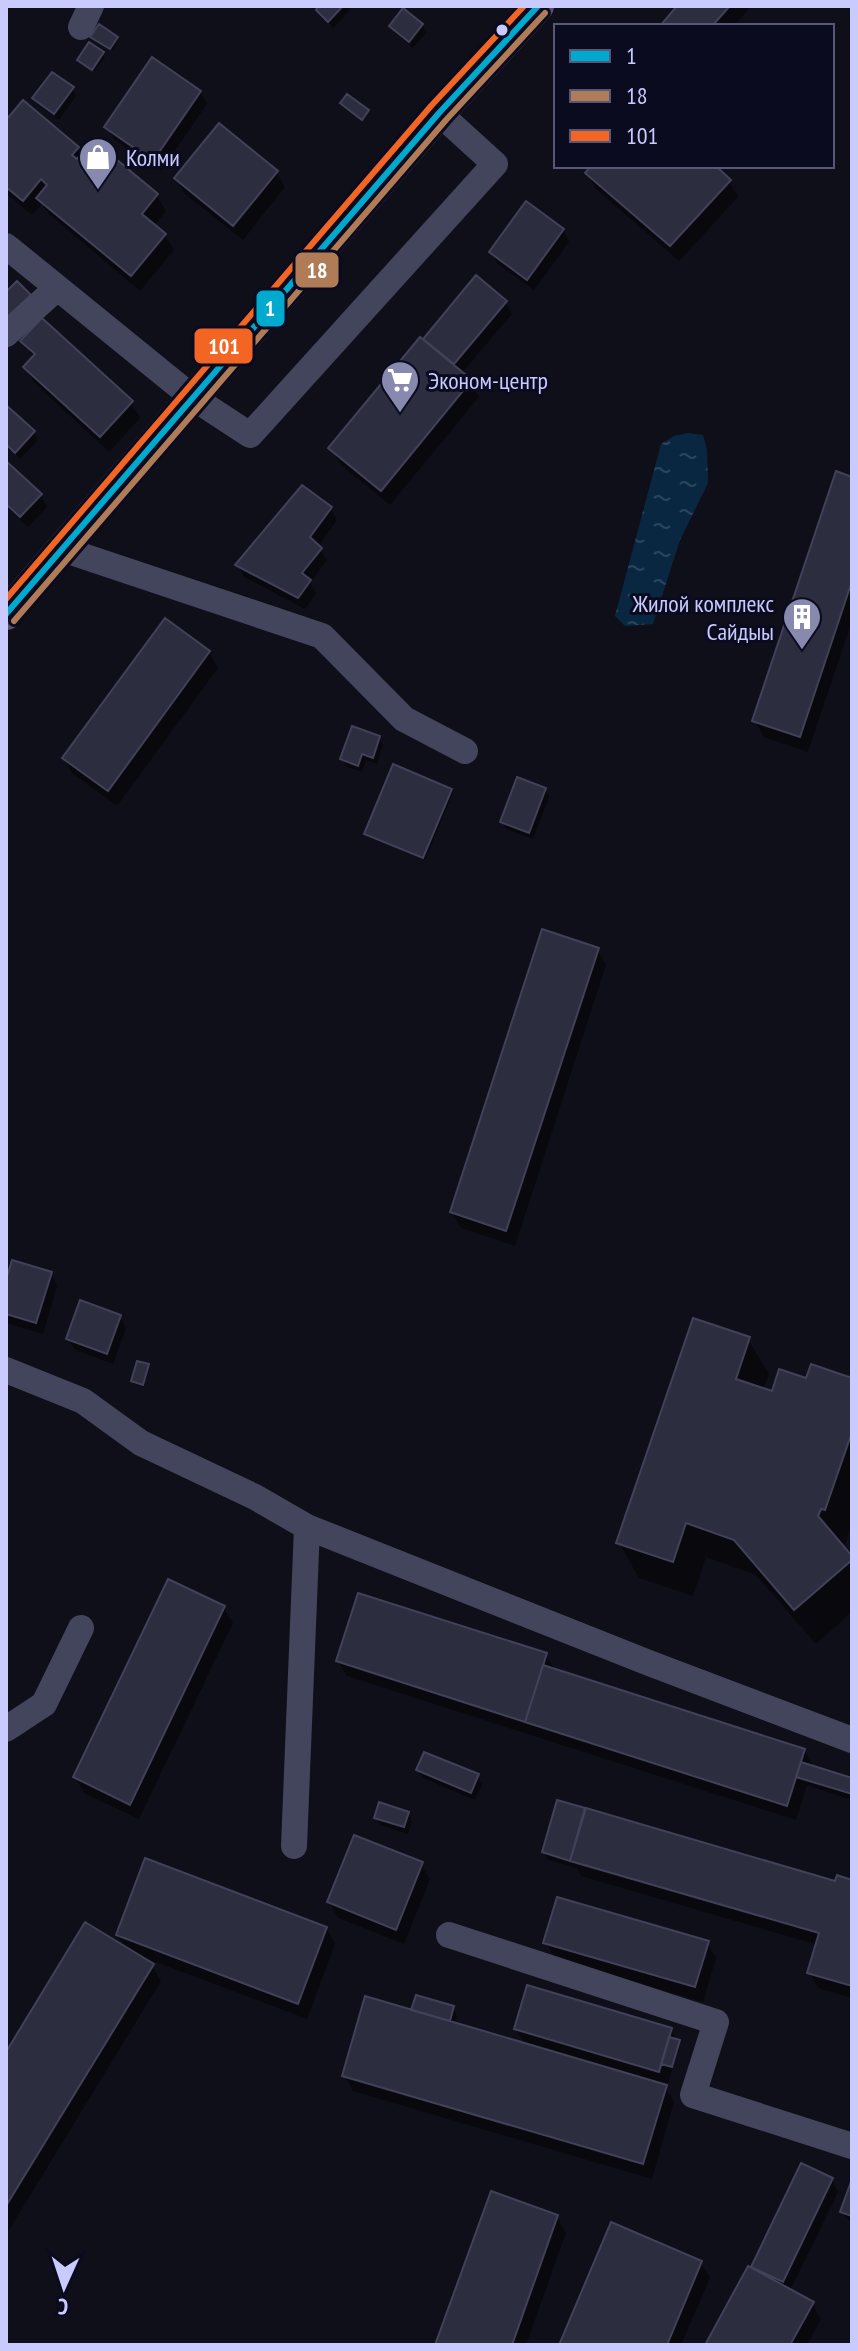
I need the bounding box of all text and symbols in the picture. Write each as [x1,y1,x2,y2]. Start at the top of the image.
unlabelled marker [494,22,510,38]
legend [554,24,834,168]
text: 1 [626,40,637,71]
text: 18 [626,80,648,111]
text: 101 [626,120,658,151]
shop icon: Колми [77,136,119,191]
place label: Колми [126,142,180,173]
line badge: 18 [294,251,340,289]
text: 18 [306,256,328,284]
line badge: 1 [255,289,286,328]
text: 1 [265,294,275,322]
line badge: 101 [193,327,254,365]
text: 101 [208,332,240,360]
supermarket icon: Эконом-центр [379,359,421,414]
place label: Эконом-центр [428,365,548,396]
place label: Жилой комплекс Сайдыы [631,588,774,647]
building icon: Жилой комплекс Сайдыы [781,596,823,651]
north arrow [24,2247,104,2327]
text: С [57,2293,69,2321]

